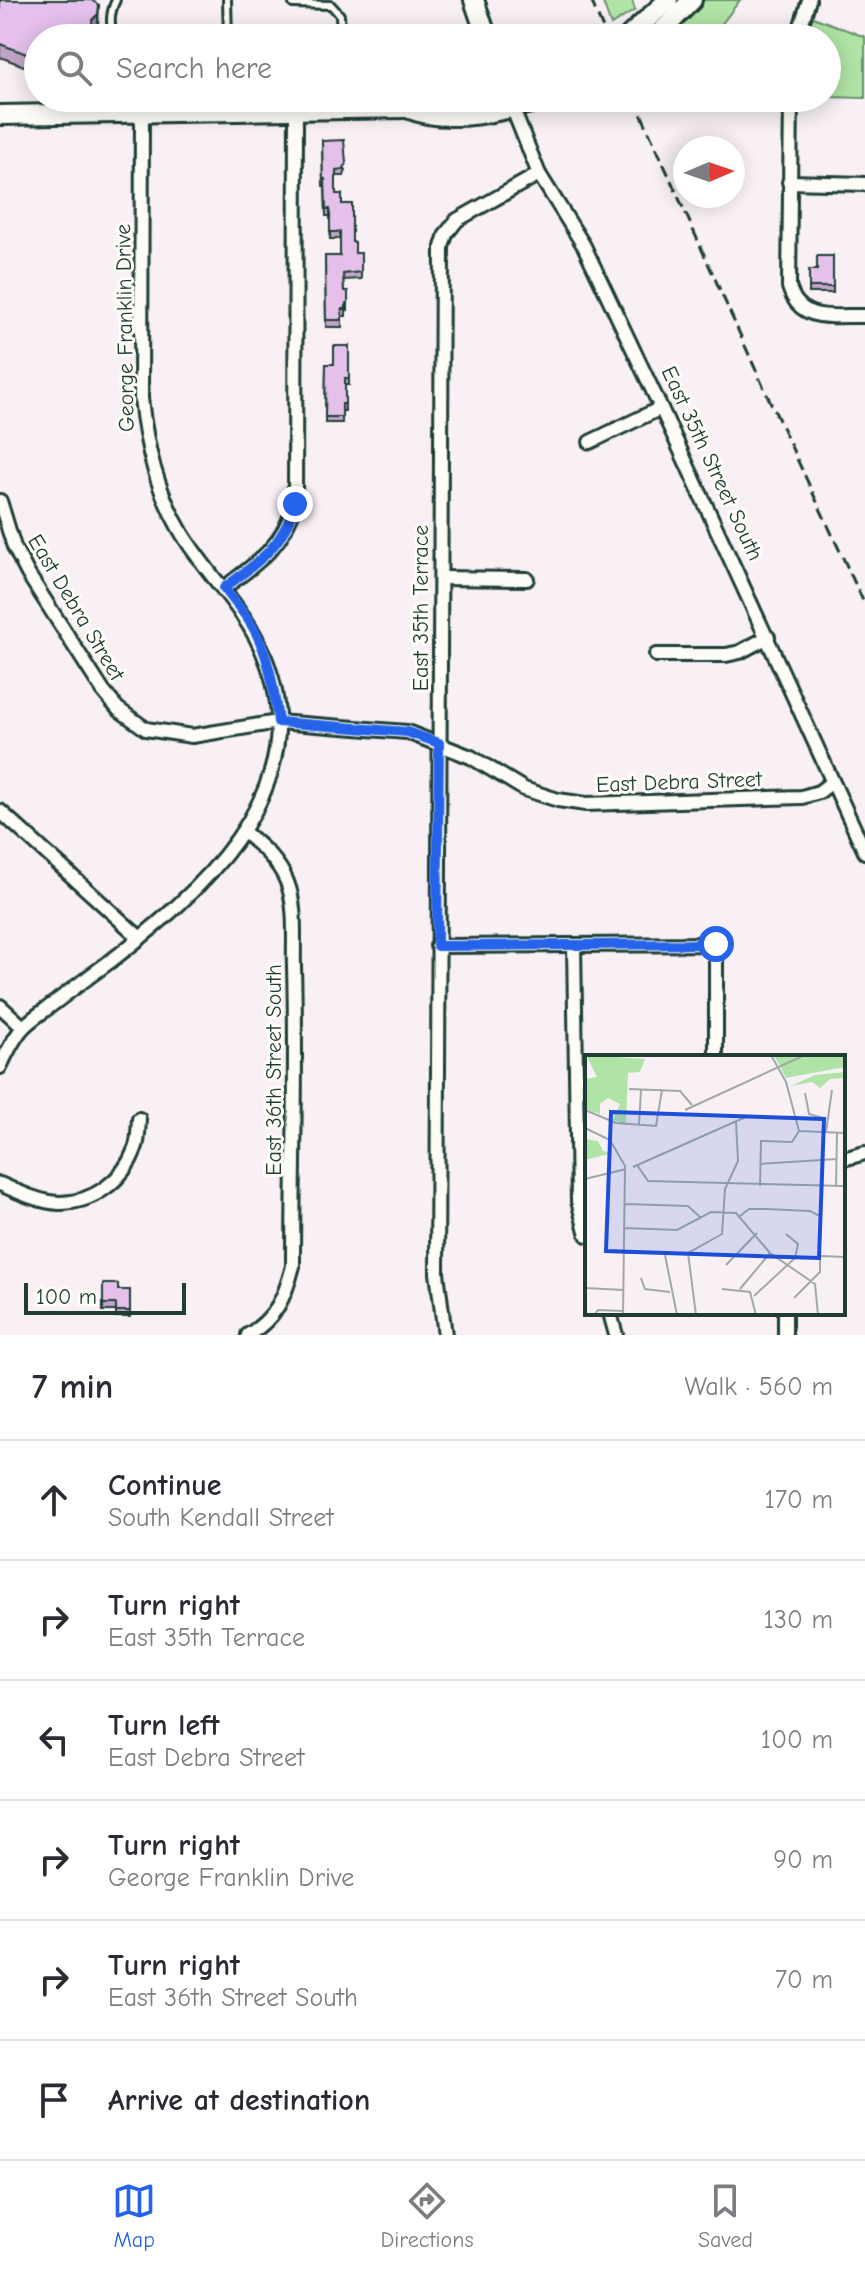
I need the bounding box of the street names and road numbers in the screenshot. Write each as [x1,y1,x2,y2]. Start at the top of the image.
street label: George Franklin Drive [110,224,140,432]
street label: East 35th Street South [656,362,769,565]
street label: East 35th Terrace [408,525,434,691]
street label: East Debra Street [22,530,130,686]
street label: East Debra Street [596,766,763,798]
street label: East 36th Street South [261,964,287,1176]

